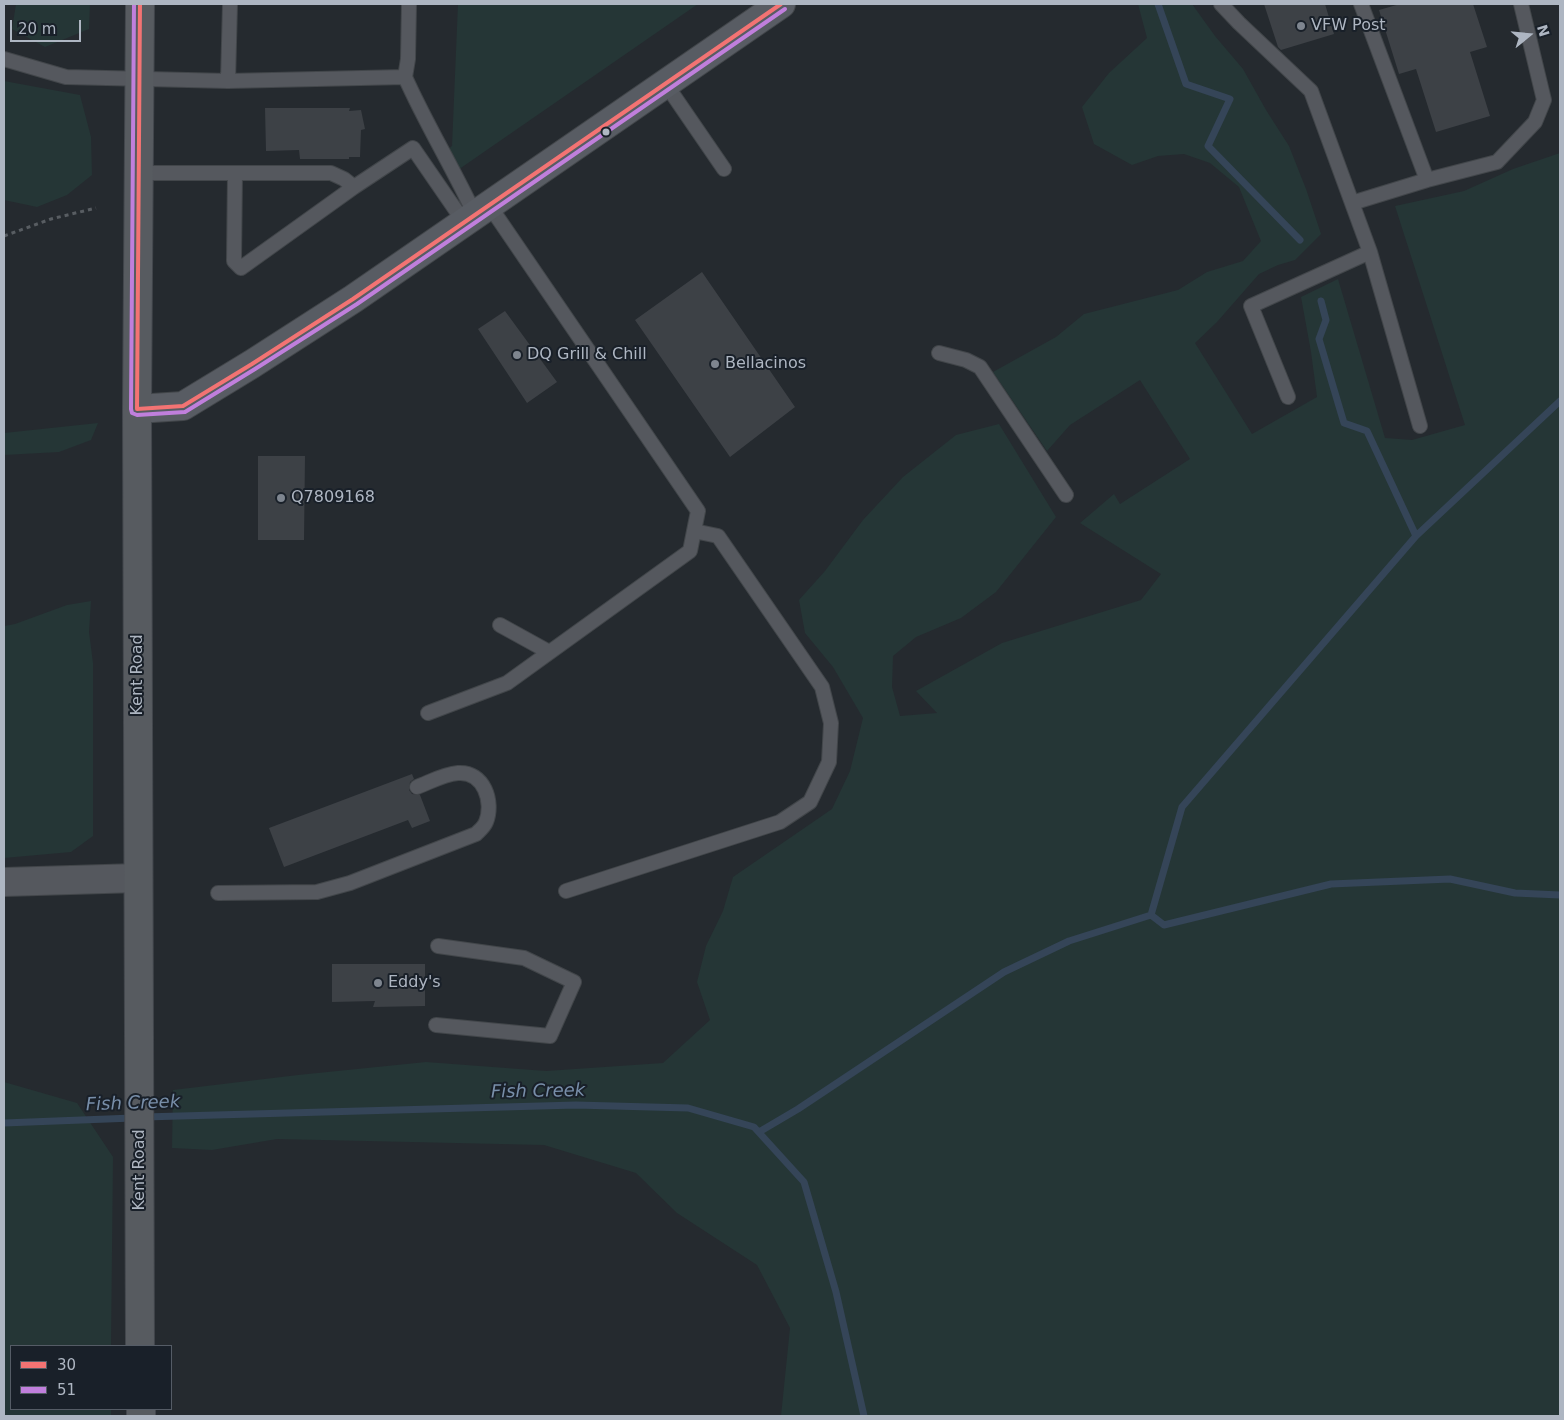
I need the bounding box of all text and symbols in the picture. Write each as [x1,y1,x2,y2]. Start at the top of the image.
scale bar [12,10,84,42]
north arrow [1504,10,1554,60]
place label: VFW Post [1311,16,1386,36]
text: 20 m [18,20,56,38]
marker: VFW Post [1295,20,1307,32]
text: N [1534,23,1553,39]
unlabelled marker [601,127,611,137]
place label: DQ Grill & Chill [527,345,647,365]
marker: DQ Grill & Chill [511,349,523,361]
place label: Bellacinos [725,354,806,374]
marker: Bellacinos [709,358,721,370]
place label: Q7809168 [291,488,375,508]
marker: Q7809168 [275,492,287,504]
street label: Kent Road [128,634,148,716]
place label: Eddy's [388,973,441,993]
marker: Eddy's [372,977,384,989]
water label: Fish Creek [491,1080,585,1104]
water label: Fish Creek [85,1092,181,1116]
street label: Kent Road [130,1129,150,1211]
legend [10,1345,172,1410]
text: 30 [57,1356,76,1374]
text: 51 [57,1381,76,1399]

